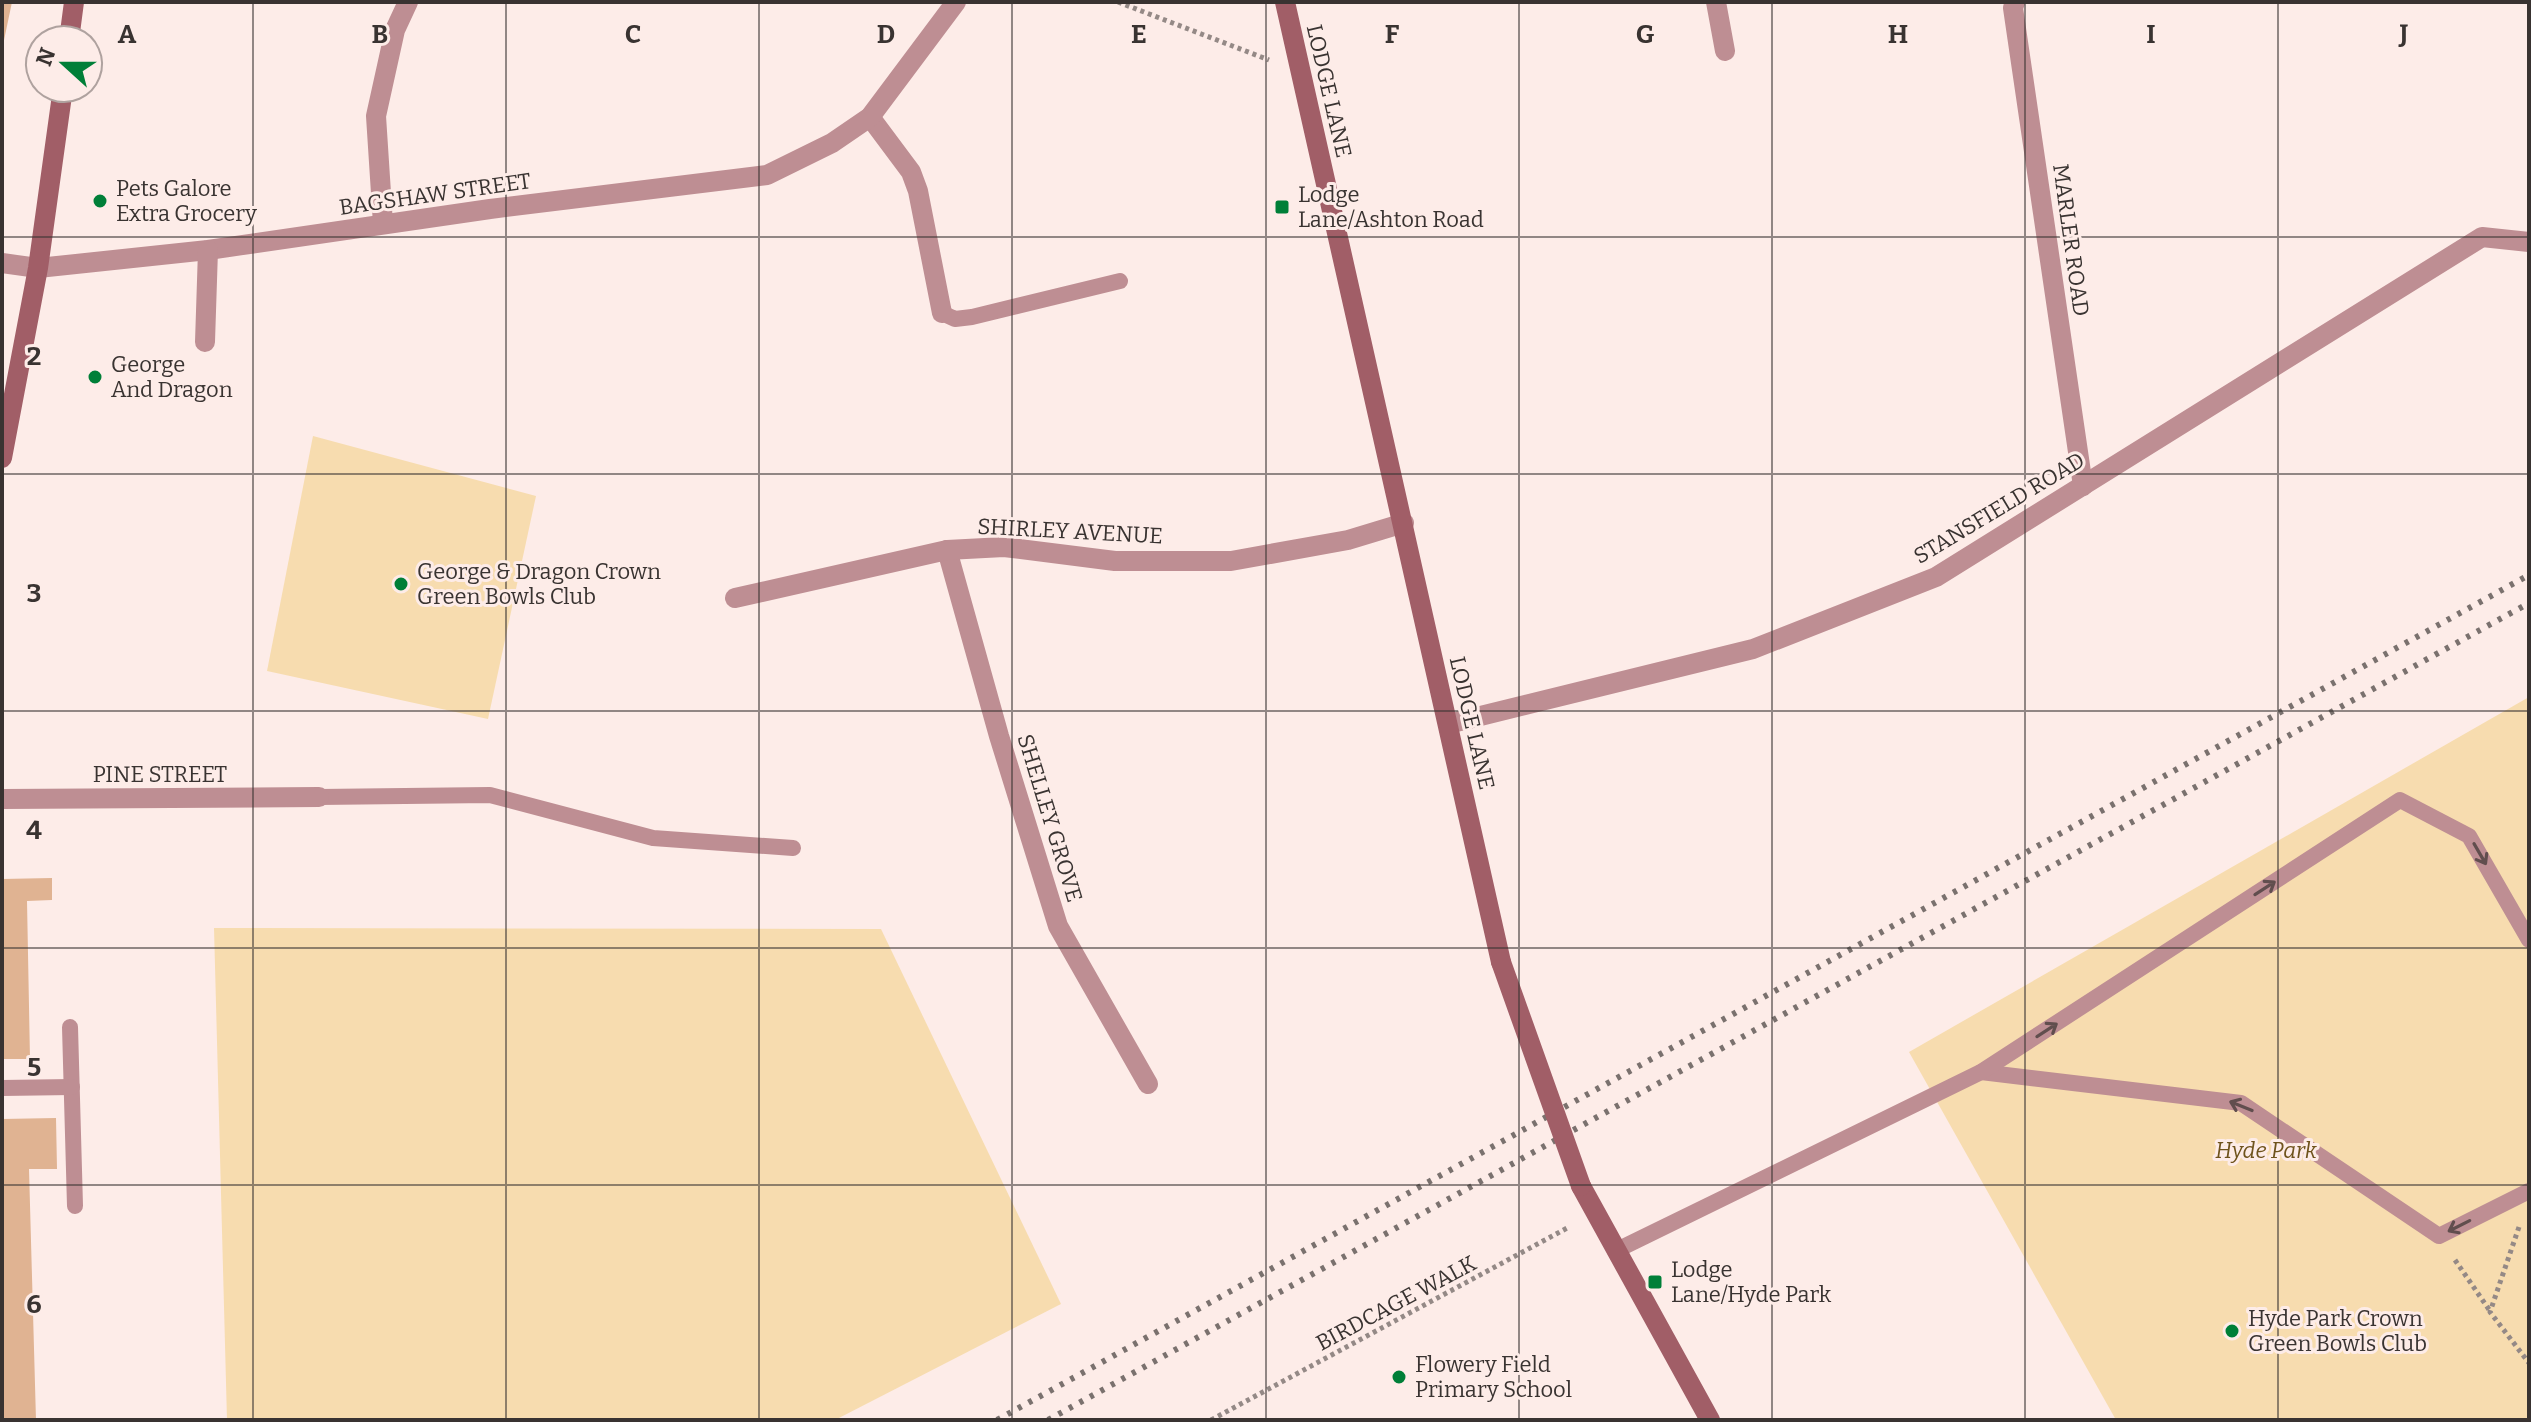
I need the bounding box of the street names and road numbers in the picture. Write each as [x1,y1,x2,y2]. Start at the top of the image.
street label: LODGE LANE [1301,22,1357,160]
street label: MARLER ROAD [2047,162,2095,318]
street label: BAGSHAW STREET [337,167,533,221]
street label: STANSFIELD ROAD [1909,446,2089,570]
street label: SHIRLEY AVENUE [977,513,1163,549]
street label: LODGE LANE [1444,654,1500,792]
street label: SHELLEY GROVE [1012,731,1088,905]
street label: PINE STREET [93,761,227,788]
street label: BIRDCAGE WALK [1311,1249,1481,1357]

